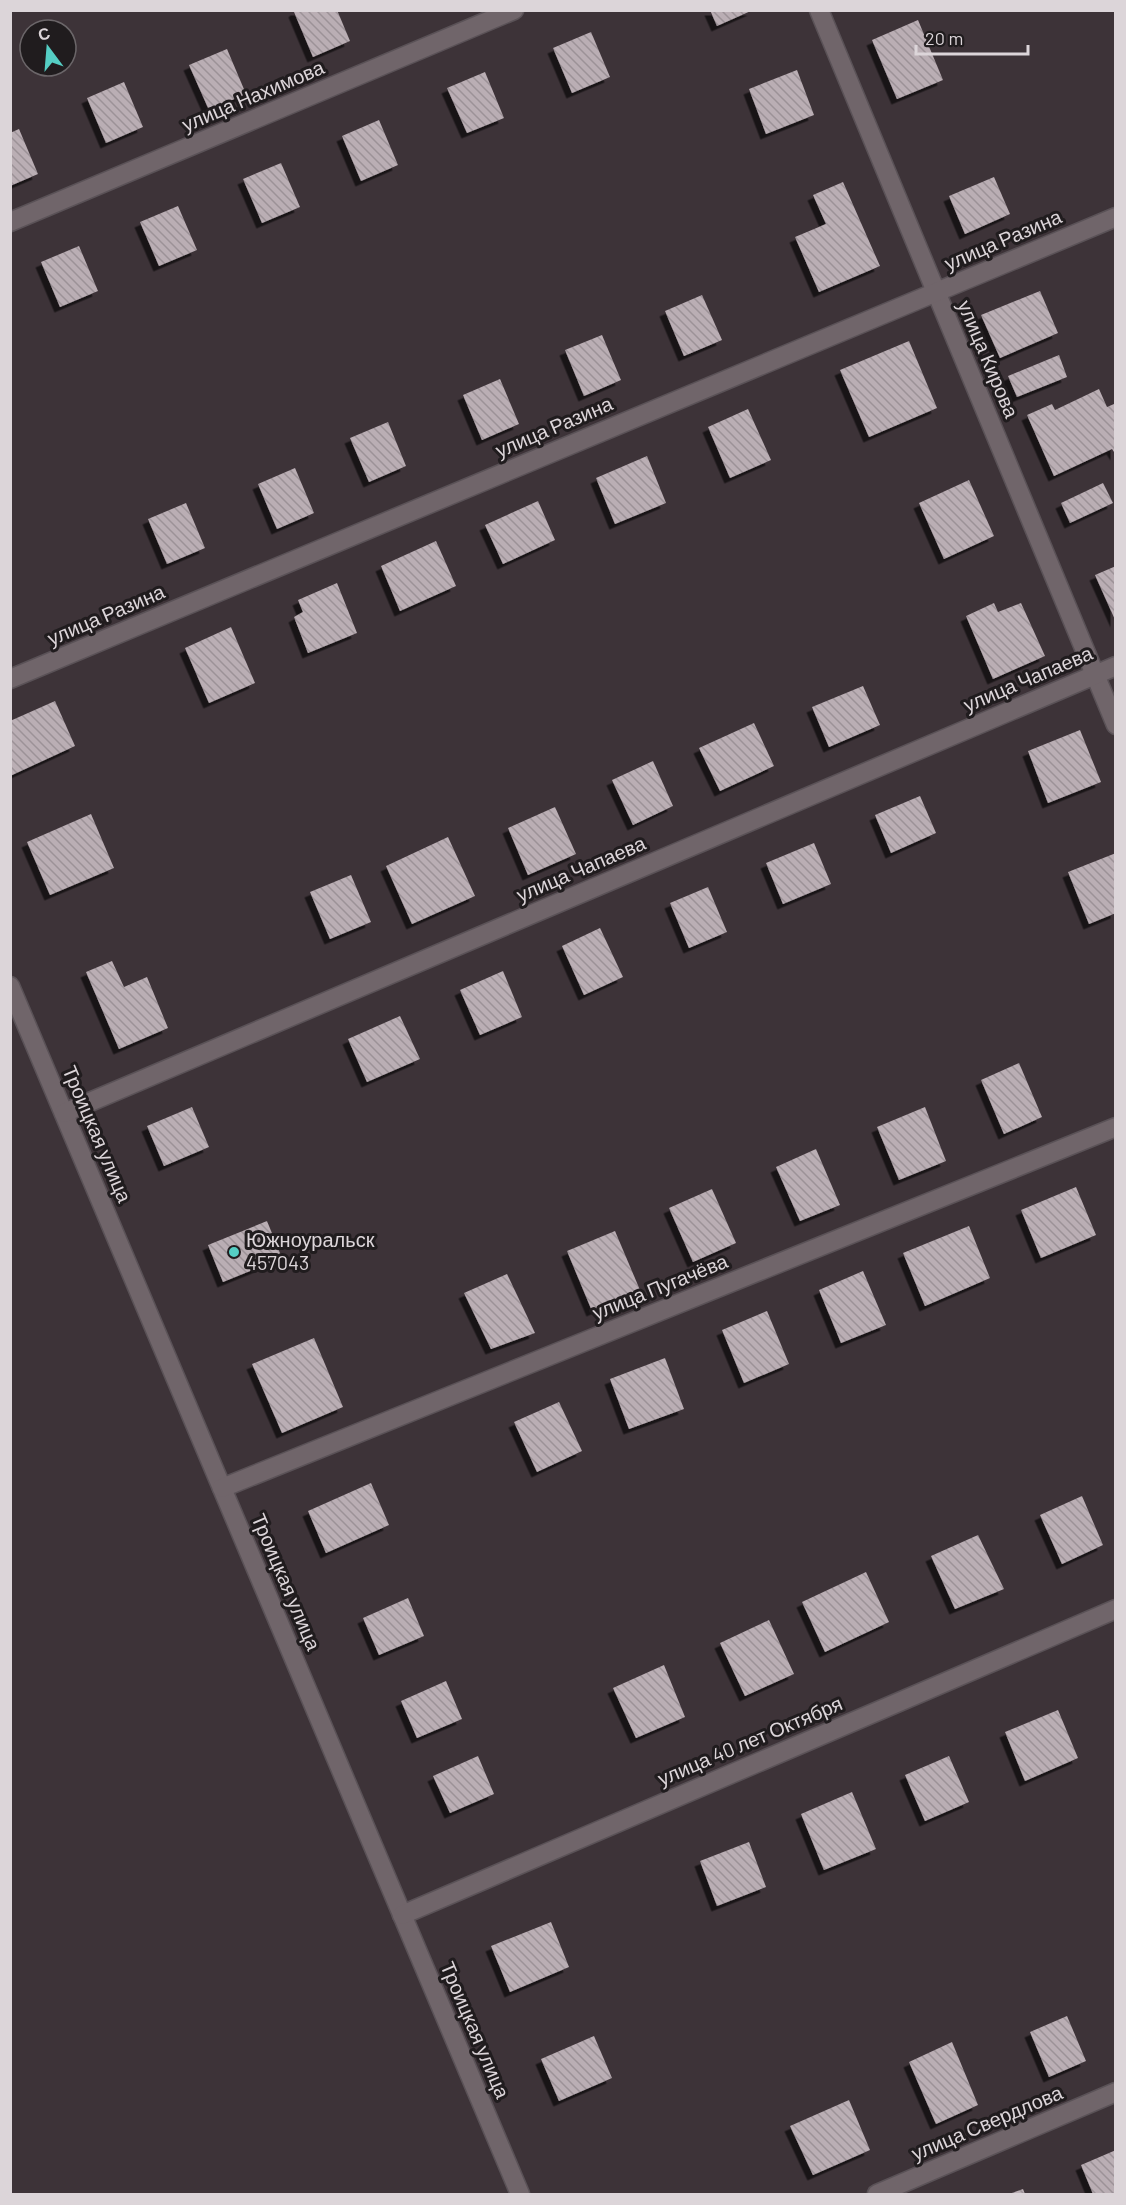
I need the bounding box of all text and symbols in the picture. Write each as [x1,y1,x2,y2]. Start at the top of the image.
north arrow [18,18,78,78]
scale bar [916,18,1028,56]
text: С [36,22,52,44]
text: 20 m [925,27,963,49]
street label: улица Нахимова [178,54,328,136]
street label: улица Разина [940,203,1066,275]
street label: улица Кирова [953,296,1025,422]
street label: улица Разина [491,390,617,462]
street label: улица Разина [43,578,169,650]
street label: улица Чапаева [959,640,1097,716]
street label: улица Чапаева [512,830,650,906]
street label: Троицкая улица [58,1062,138,1206]
place label: Южноуральск 457043 [246,1227,375,1274]
marker: Южноуральск 457043 [227,1245,241,1259]
street label: улица Пугачёва [588,1248,732,1324]
street label: Троицкая улица [247,1510,327,1654]
street label: улица 40 лет Октября [654,1690,846,1790]
street label: Троицкая улица [436,1958,516,2102]
street label: улица Свердлова [907,2079,1067,2165]

